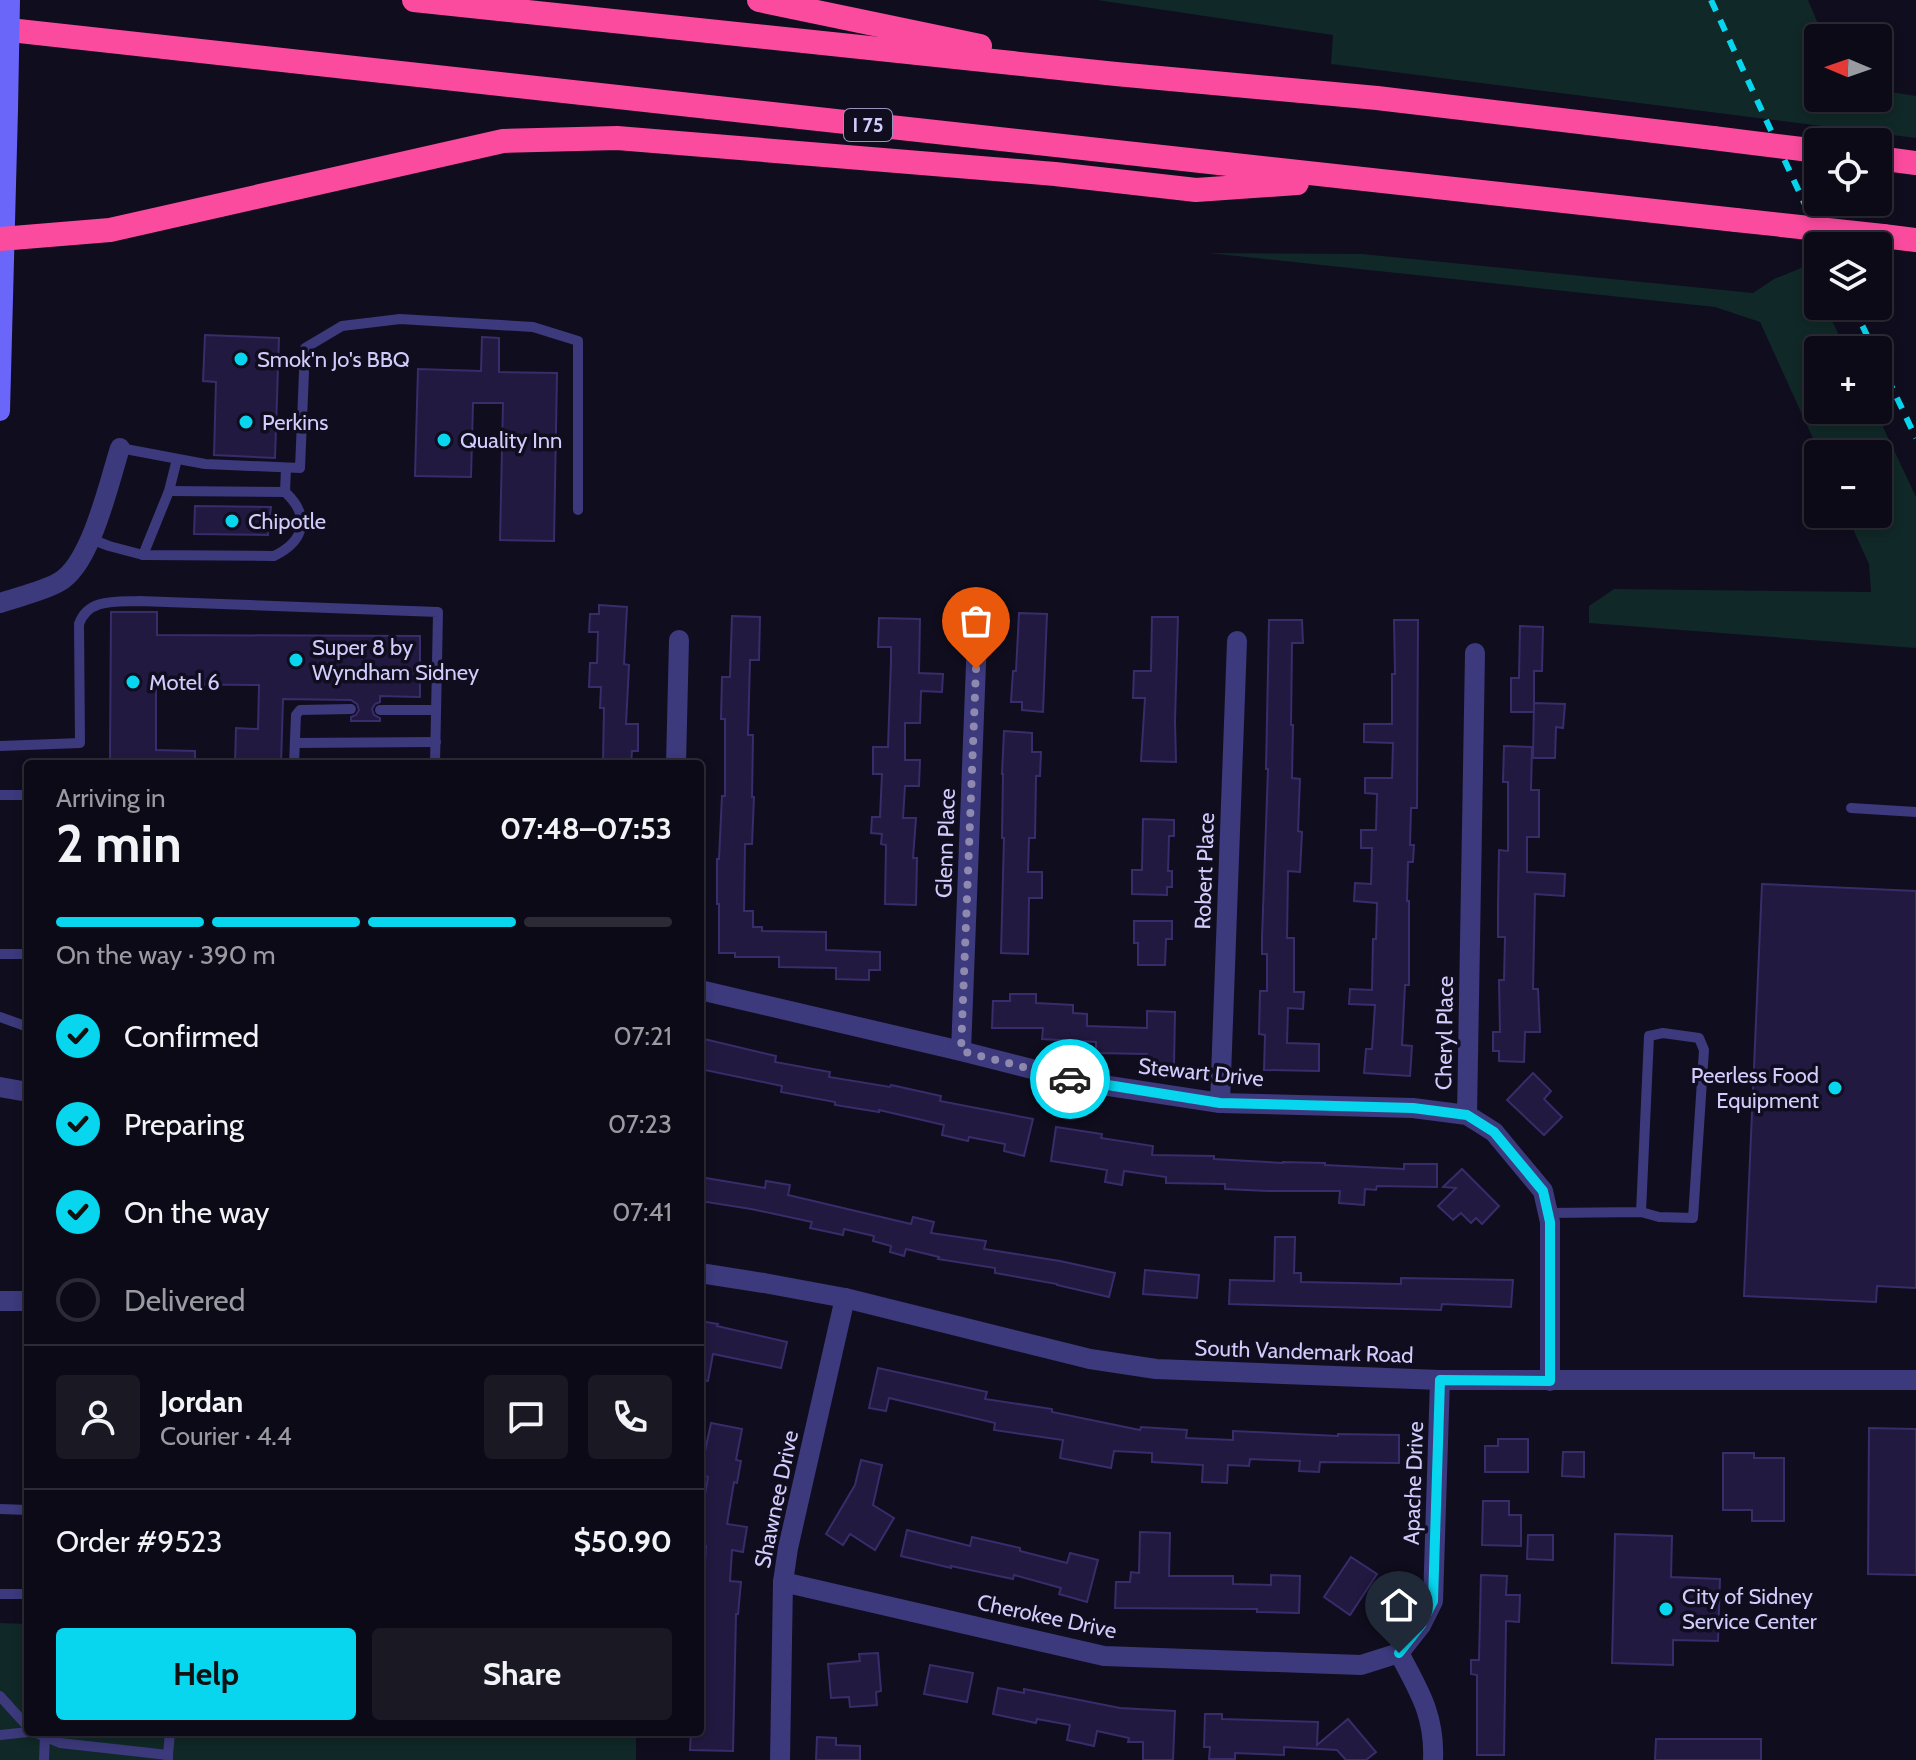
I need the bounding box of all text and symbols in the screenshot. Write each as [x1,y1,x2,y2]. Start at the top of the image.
north arrow [1804,24,1892,112]
map controls [1804,24,1892,528]
road number: I 75 [844,109,892,141]
button: locate [1804,128,1892,216]
button: layers [1804,232,1892,320]
button: + [1804,336,1892,424]
place label: Smok'n Jo's BBQ [257,346,410,373]
marker: Smok'n Jo's BBQ [232,350,250,368]
place label: Perkins [262,409,328,436]
marker: Perkins [237,413,255,431]
place label: Quality Inn [460,427,562,454]
marker: Quality Inn [435,431,453,449]
button: − [1804,440,1892,528]
place label: Chipotle [248,508,326,535]
marker: Chipotle [223,512,241,530]
pin [942,587,1010,669]
icon: bag [954,599,998,643]
place label: Super 8 by Wyndham Sidney [312,634,479,686]
marker: Super 8 by Wyndham Sidney [287,651,305,669]
place label: Motel 6 [149,669,220,696]
marker: Motel 6 [124,673,142,691]
text: Arriving in [56,782,166,814]
street label: Glenn Place [930,788,961,898]
text: 07:48–07:53 [500,810,672,847]
text: 2 min [56,812,182,875]
street label: Robert Place [1189,812,1220,930]
text: On the way · 390 m [56,939,276,971]
street label: Cheryl Place [1430,976,1459,1090]
icon: check [56,1014,100,1058]
text: Confirmed [124,1018,259,1055]
text: 07:21 [614,1020,672,1052]
courier [1030,1039,1110,1119]
street label: Stewart Drive [1137,1052,1265,1093]
icon: car [1048,1057,1092,1101]
place label: Peerless Food Equipment [1691,1062,1820,1114]
marker: Peerless Food Equipment [1826,1079,1844,1097]
icon: check [56,1102,100,1146]
text: Preparing [124,1106,244,1143]
text: 07:23 [608,1108,672,1140]
icon: check [56,1190,100,1234]
text: On the way [124,1194,269,1231]
text: 07:41 [612,1196,672,1228]
text: Delivered [124,1282,245,1319]
street label: South Vandemark Road [1194,1334,1414,1369]
button: person [56,1375,140,1459]
button: chat [484,1375,568,1459]
button: phone [588,1375,672,1459]
text: Jordan [160,1383,243,1420]
text: Courier · 4.4 [160,1420,292,1452]
street label: Apache Drive [1398,1421,1429,1545]
street label: Shawnee Drive [749,1428,804,1570]
text: Order #9523 [56,1523,223,1560]
text: $50.90 [573,1523,672,1560]
pin [1365,1571,1433,1653]
icon: home [1377,1583,1421,1627]
place label: City of Sidney Service Center [1682,1583,1817,1635]
street label: Cherokee Drive [975,1589,1119,1644]
marker: City of Sidney Service Center [1657,1600,1675,1618]
button: Help [56,1628,356,1720]
button: Share [372,1628,672,1720]

